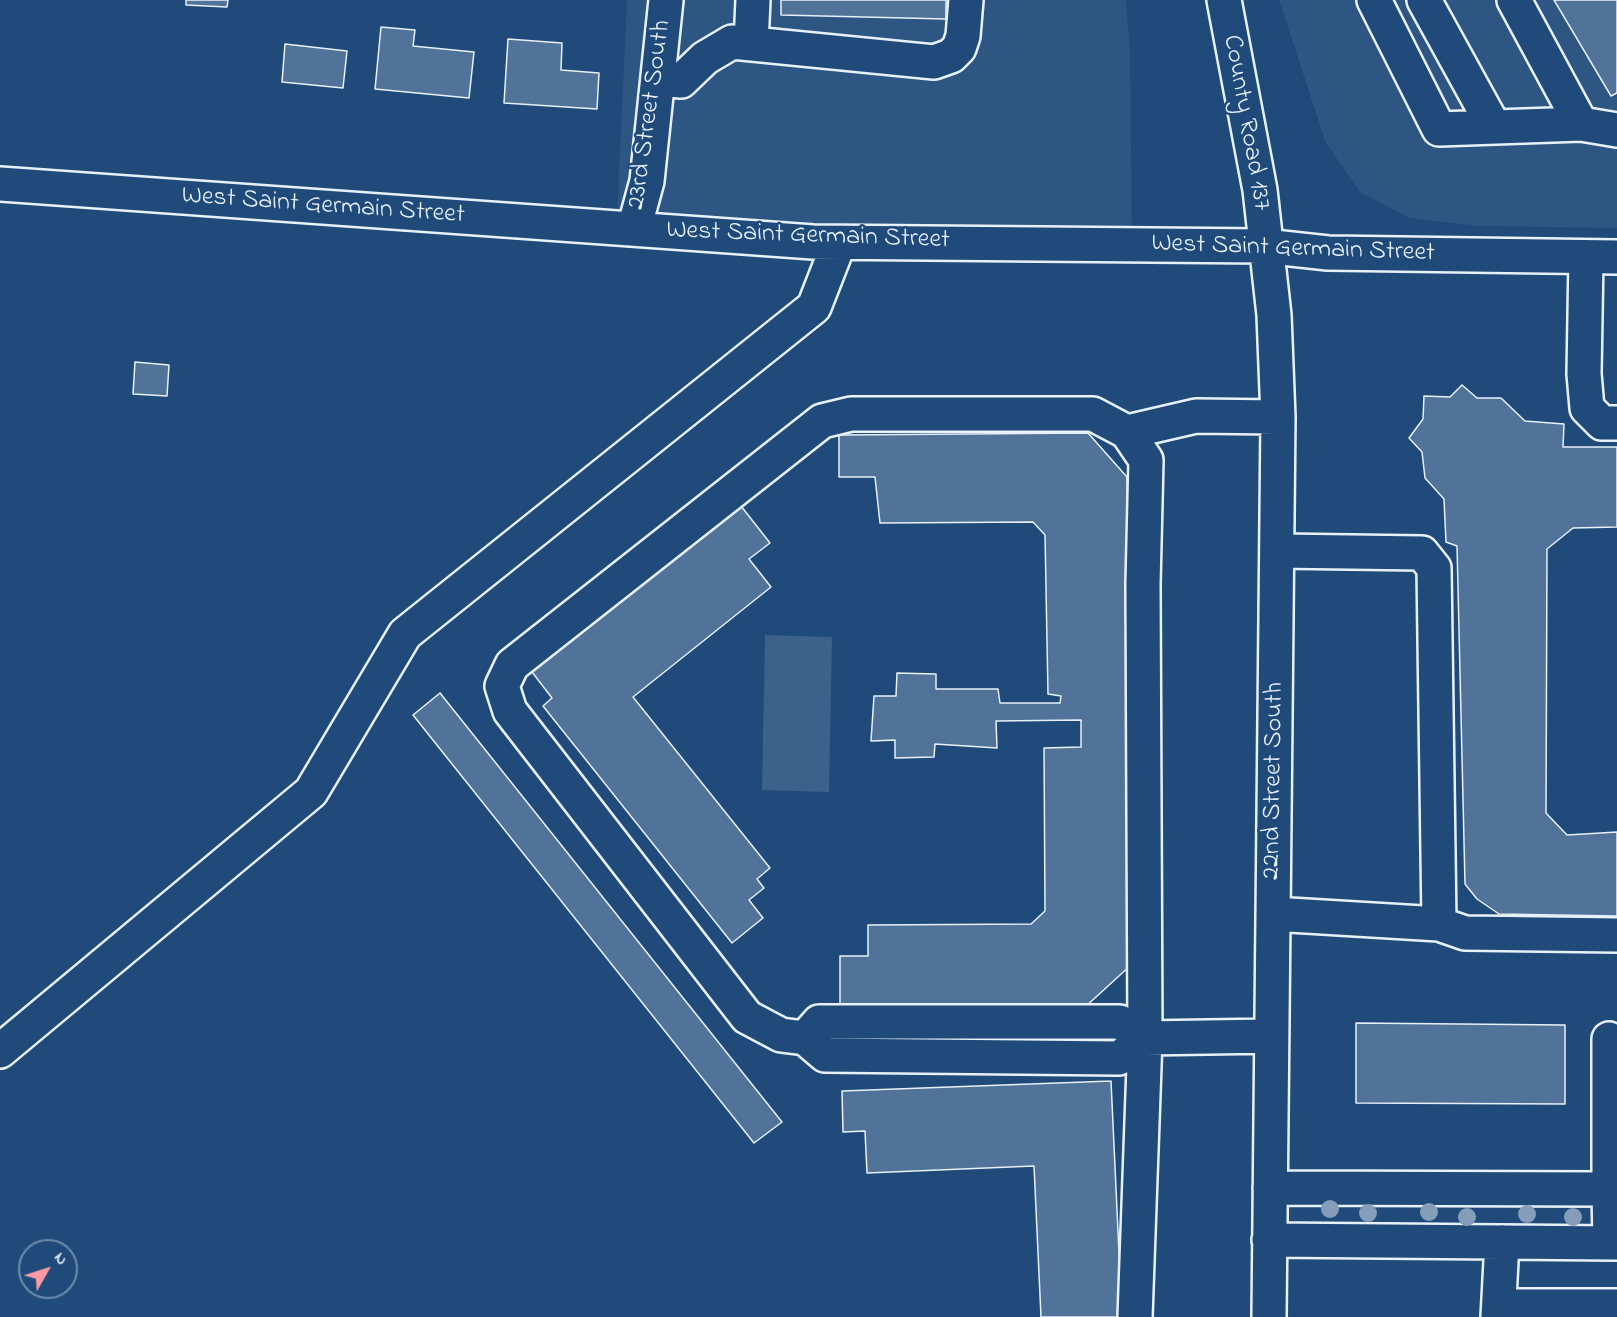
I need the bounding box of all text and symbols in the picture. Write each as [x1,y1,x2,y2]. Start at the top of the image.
street label: 23rd Street South [622,18,680,212]
street label: County Road 137 [1214,33,1276,213]
street label: West Saint Germain Street [181,182,465,232]
street label: West Saint Germain Street [666,216,950,258]
street label: West Saint Germain Street [1151,229,1435,271]
street label: 22nd Street South [1258,682,1292,880]
north arrow [18,1239,78,1299]
text: N [48,1247,73,1271]

